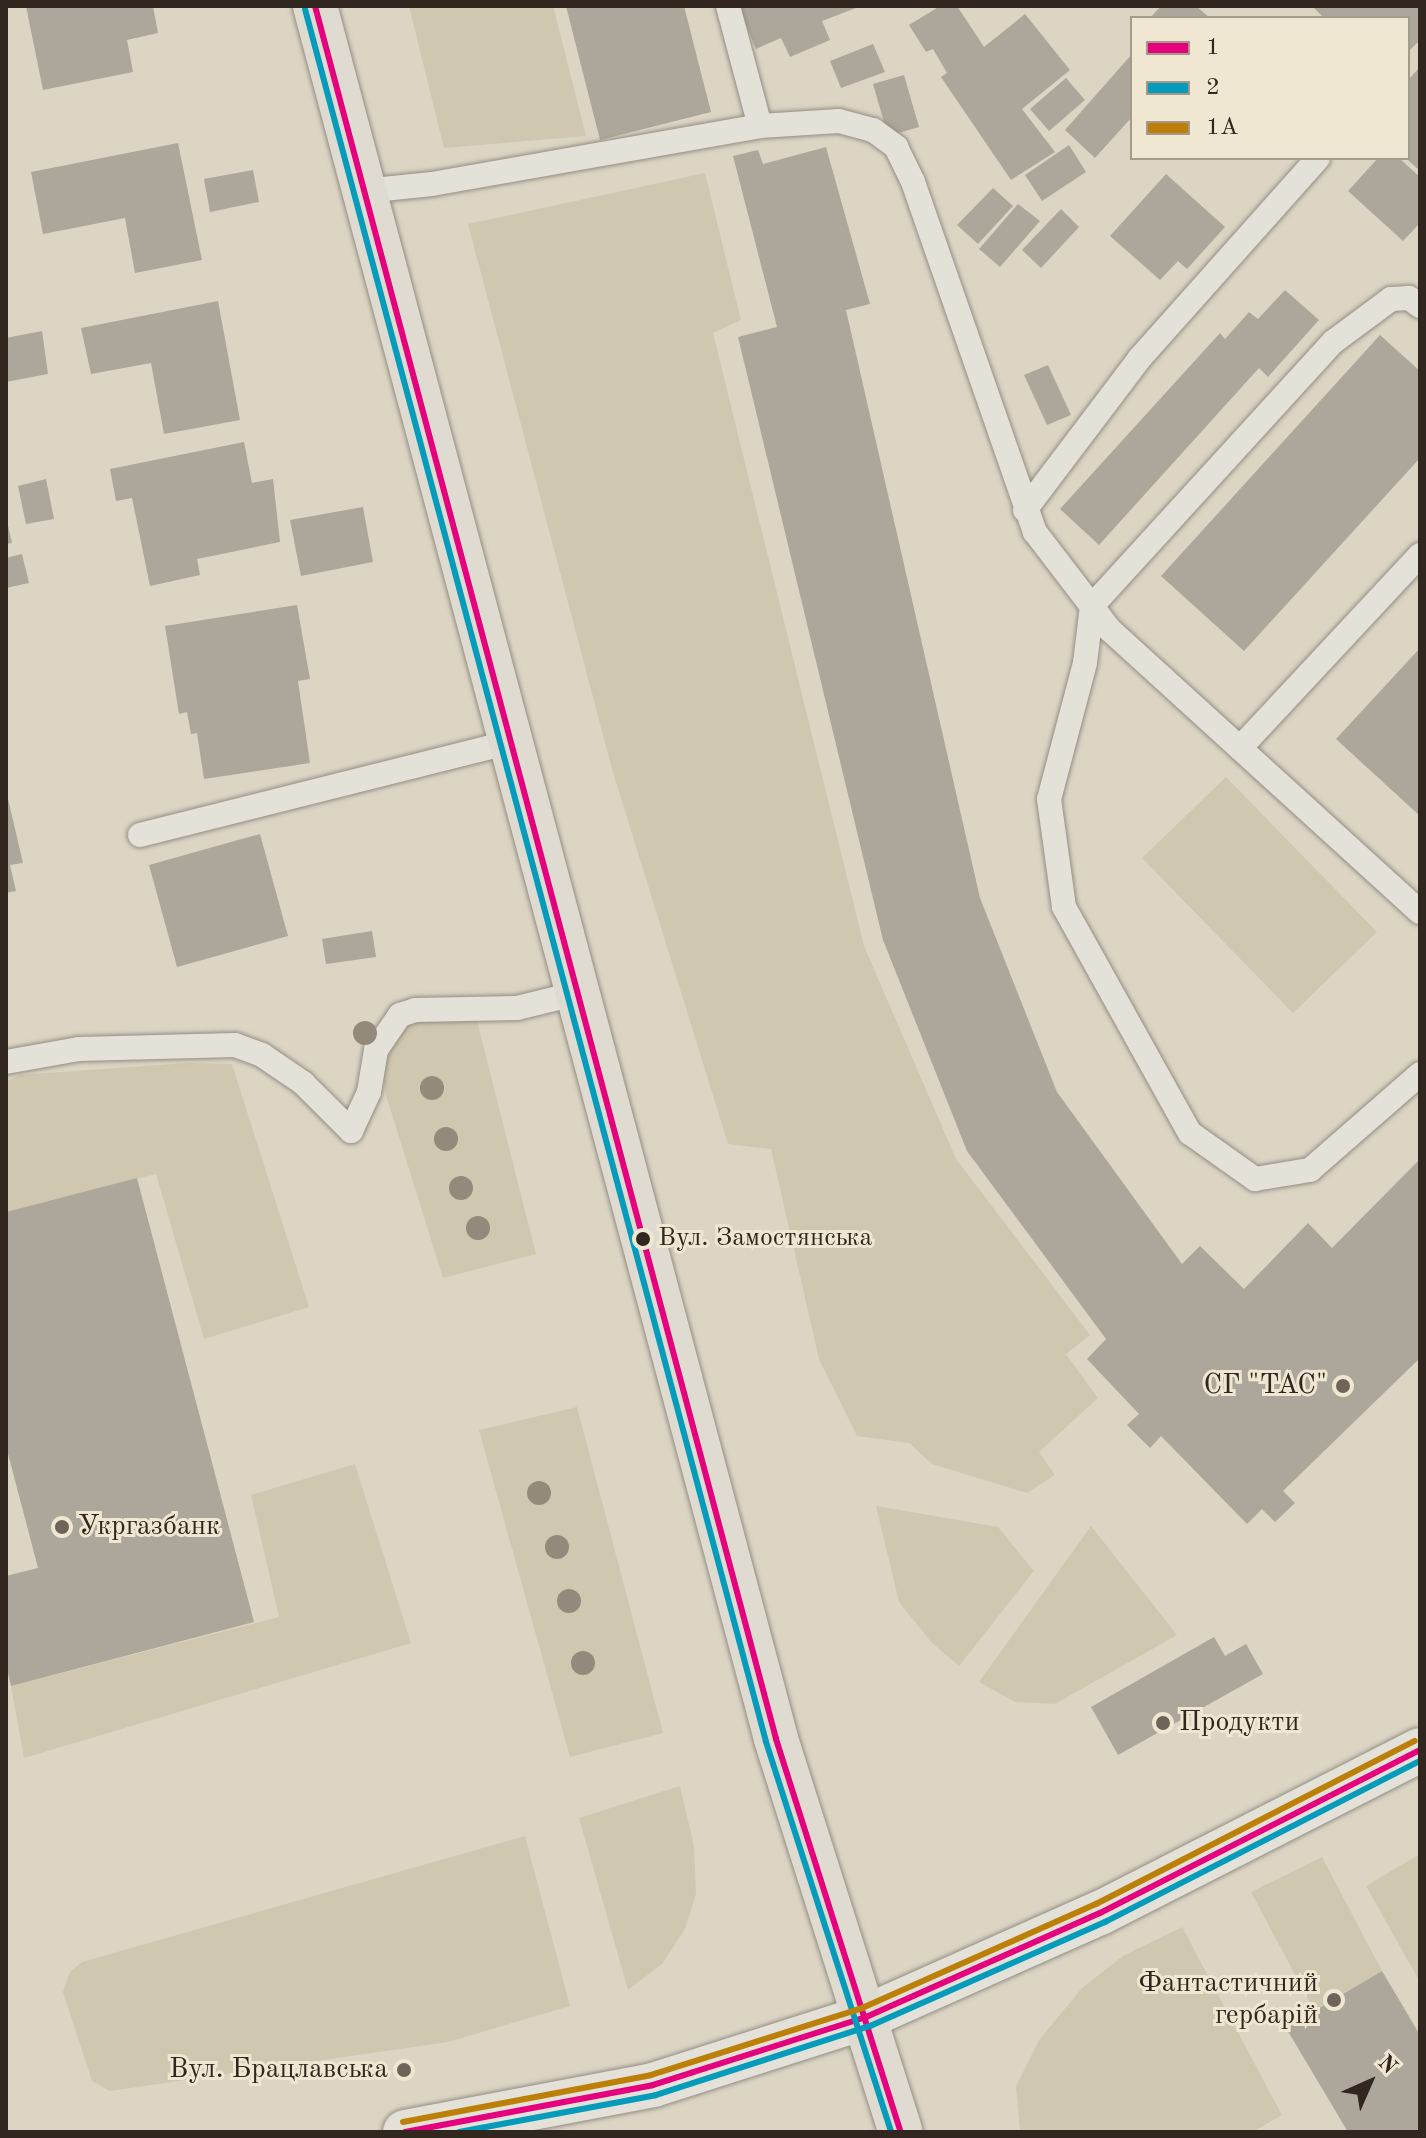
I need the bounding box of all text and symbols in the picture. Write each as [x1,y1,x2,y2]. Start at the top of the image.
legend [1130,16,1410,160]
text: 1 [1206,36,1220,60]
text: 2 [1206,76,1220,100]
text: 1А [1206,116,1238,140]
place label: Вул. Замостянська [658,1223,872,1255]
marker: Вул. Замостянська [635,1231,651,1247]
place label: СГ "ТАС" [1204,1369,1327,1403]
marker: СГ "ТАС" [1334,1377,1352,1395]
place label: Укргазбанк [78,1510,220,1544]
marker: Укргазбанк [53,1518,71,1536]
place label: Продукти [1179,1706,1300,1740]
marker: Продукти [1154,1714,1172,1732]
place label: Фантастичний гербарій [1138,1967,1318,2033]
marker: Фантастичний гербарій [1325,1991,1343,2009]
north arrow [1330,2042,1410,2122]
text: N [1373,2051,1401,2079]
place label: Вул. Брацлавська [169,2053,388,2087]
marker: Вул. Брацлавська [395,2061,413,2079]

